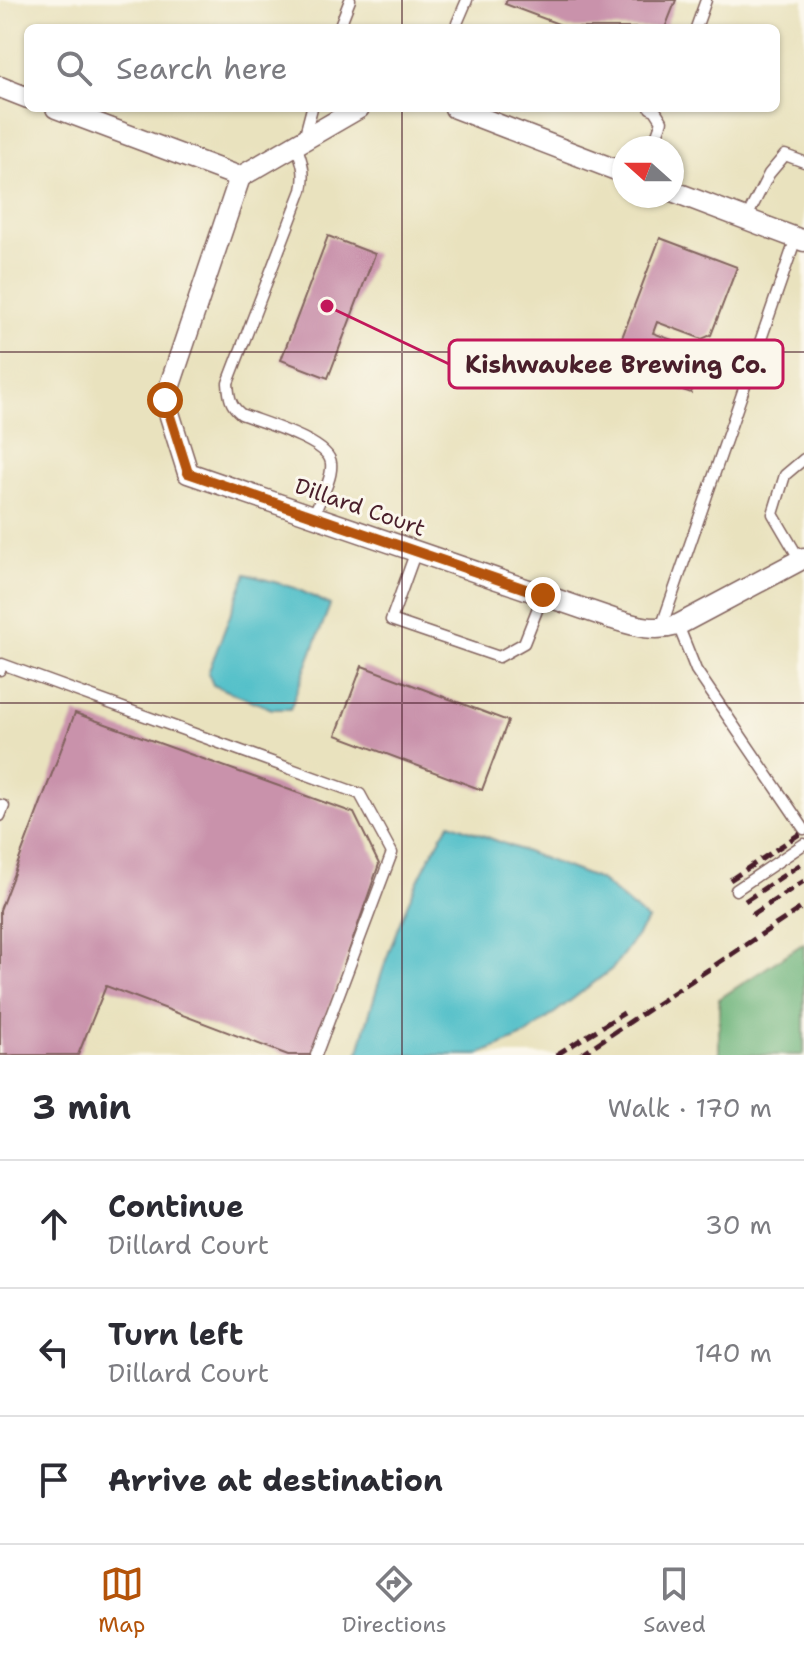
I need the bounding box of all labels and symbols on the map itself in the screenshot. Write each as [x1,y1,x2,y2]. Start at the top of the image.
north arrow [612,136,684,208]
callout: Kishwaukee Brewing Co. [449,340,783,388]
text: Kishwaukee Brewing Co. [465,349,767,381]
route start [147,382,183,418]
street label: Dillard Court [291,471,429,543]
route end [525,577,561,613]

